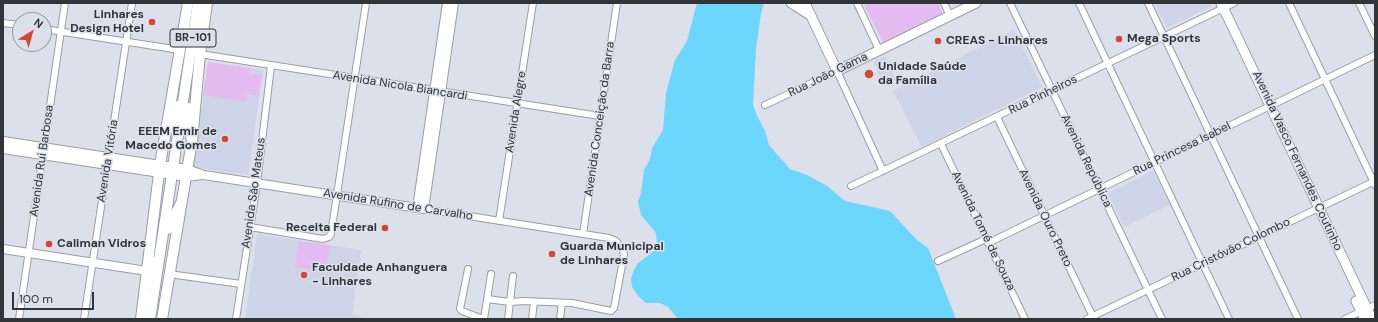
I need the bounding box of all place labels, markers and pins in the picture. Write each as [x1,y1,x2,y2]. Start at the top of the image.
place label: Linhares Design Hotel [70,8,144,36]
marker: Linhares Design Hotel [147,17,157,27]
place label: Mega Sports [1127,32,1201,46]
place label: CREAS - Linhares [946,34,1048,48]
marker: Mega Sports [1114,34,1124,44]
marker: CREAS - Linhares [933,36,943,46]
place label: Unidade Saúde da Família [878,60,966,88]
marker: Unidade Saúde da Família [863,68,875,80]
place label: EEEM Emir de Macedo Gomes [125,125,217,153]
marker: EEEM Emir de Macedo Gomes [220,134,230,144]
place label: Receita Federal [286,221,377,235]
marker: Receita Federal [380,223,390,233]
place label: Caliman Vidros [57,237,146,251]
marker: Caliman Vidros [44,239,54,249]
place label: Guarda Municipal de Linhares [560,240,664,268]
marker: Guarda Municipal de Linhares [547,249,557,259]
place label: Faculdade Anhanguera - Linhares [312,261,447,289]
marker: Faculdade Anhanguera - Linhares [299,270,309,280]

